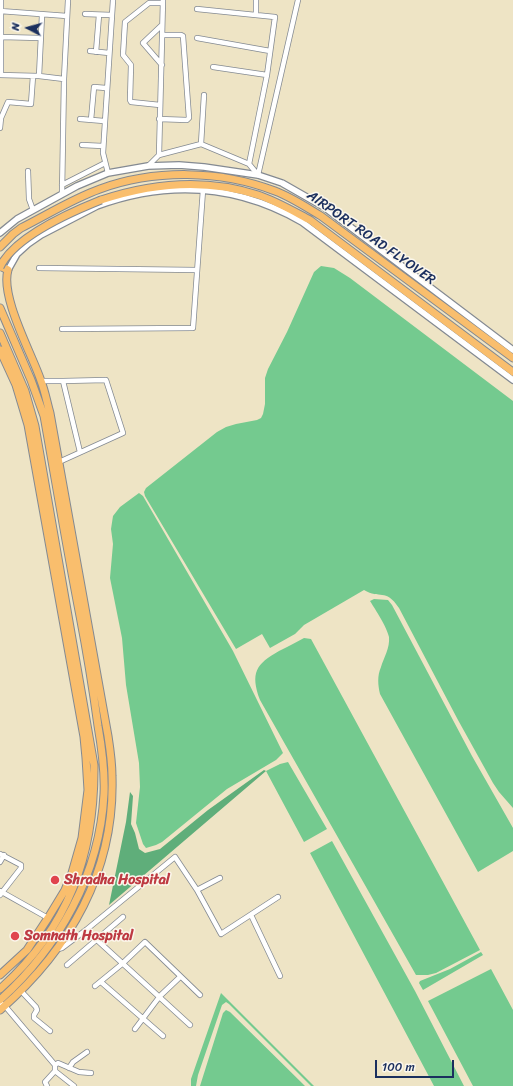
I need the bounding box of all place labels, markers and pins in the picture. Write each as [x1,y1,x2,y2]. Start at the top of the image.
place label: Shradha Hospital [64,872,170,888]
marker: Shradha Hospital [49,874,61,886]
place label: Somnath Hospital [24,928,133,944]
marker: Somnath Hospital [9,930,21,942]

